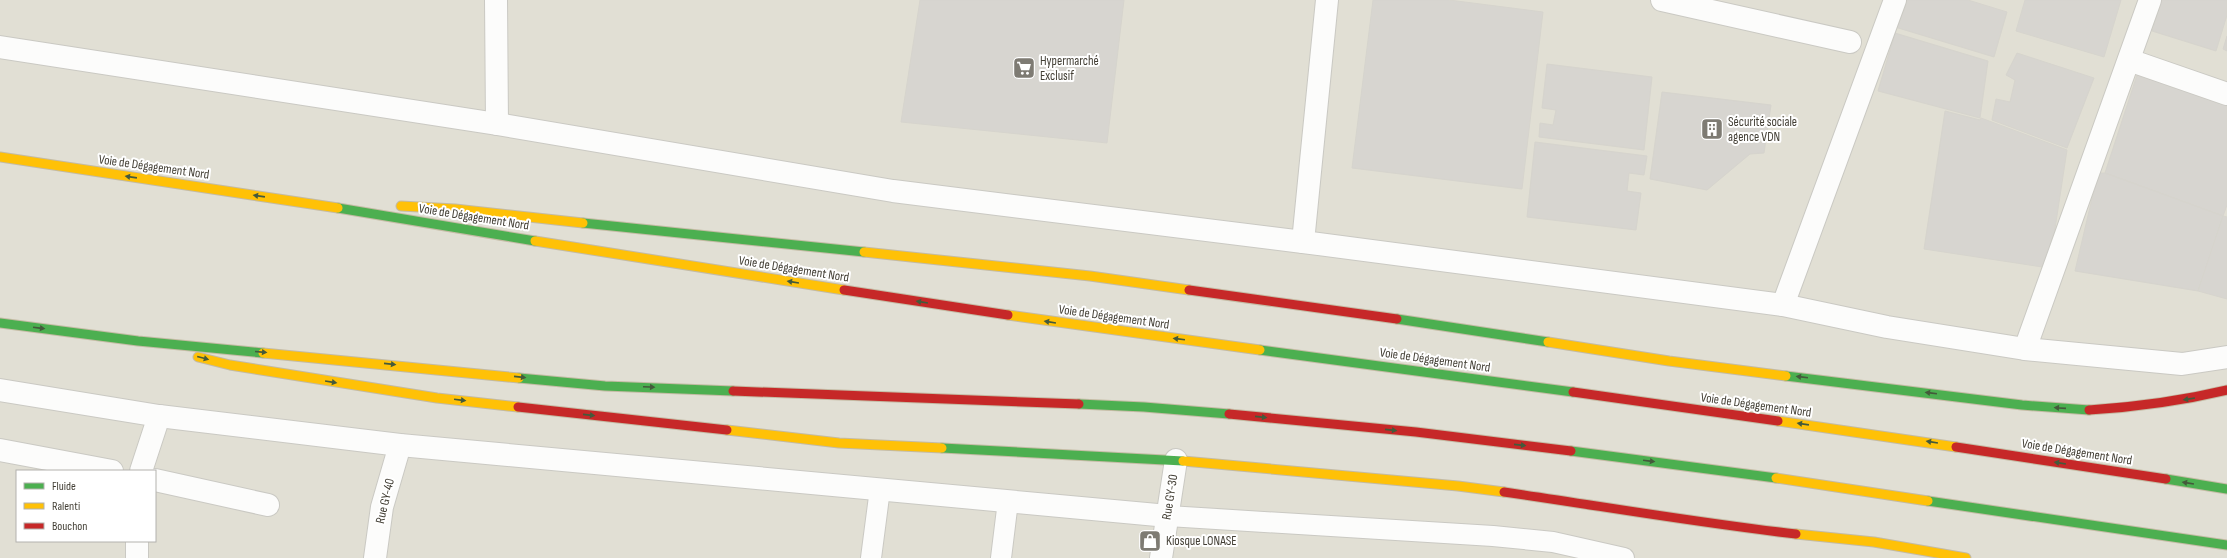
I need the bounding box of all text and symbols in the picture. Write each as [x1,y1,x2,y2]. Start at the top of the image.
place label: Hypermarché Exclusif [1040,53,1099,84]
supermarket icon: Hypermarché Exclusif [1011,55,1037,81]
place label: Sécurité sociale agence VDN [1728,114,1797,145]
building icon: Sécurité sociale agence VDN [1699,116,1725,142]
street label: Voie de Dégagement Nord [98,151,210,183]
one-way arrow [125,174,137,180]
one-way arrow [253,193,266,199]
street label: Voie de Dégagement Nord [418,200,530,234]
street label: Voie de Dégagement Nord [738,252,850,286]
one-way arrow [787,279,799,285]
one-way arrow [916,299,928,305]
street label: Voie de Dégagement Nord [1058,301,1170,333]
one-way arrow [1044,319,1056,325]
one-way arrow [33,325,45,331]
one-way arrow [1173,336,1185,342]
street label: Voie de Dégagement Nord [1379,344,1491,376]
one-way arrow [255,349,267,356]
one-way arrow [197,356,209,362]
one-way arrow [384,361,396,367]
one-way arrow [514,374,526,380]
one-way arrow [1796,374,1808,380]
one-way arrow [325,379,337,385]
one-way arrow [643,384,655,391]
street label: Voie de Dégagement Nord [1700,389,1812,421]
one-way arrow [1925,390,1937,397]
one-way arrow [2183,396,2195,402]
one-way arrow [454,397,466,403]
one-way arrow [2054,404,2066,411]
one-way arrow [583,412,595,418]
one-way arrow [1255,413,1267,420]
one-way arrow [1797,421,1809,427]
one-way arrow [1385,427,1397,434]
street label: Voie de Dégagement Nord [2021,435,2133,469]
one-way arrow [1926,439,1938,445]
one-way arrow [1514,442,1526,448]
one-way arrow [1643,458,1655,464]
one-way arrow [2054,460,2066,466]
legend [16,470,156,542]
street label: Rue GY-30 [1159,473,1182,521]
street label: Rue GY-40 [372,477,398,525]
text: Fluide [52,479,76,494]
one-way arrow [2182,480,2195,486]
text: Ralenti [52,499,80,514]
text: Bouchon [52,519,87,534]
shop icon: Kiosque LONASE [1137,528,1163,554]
place label: Kiosque LONASE [1166,533,1237,549]

